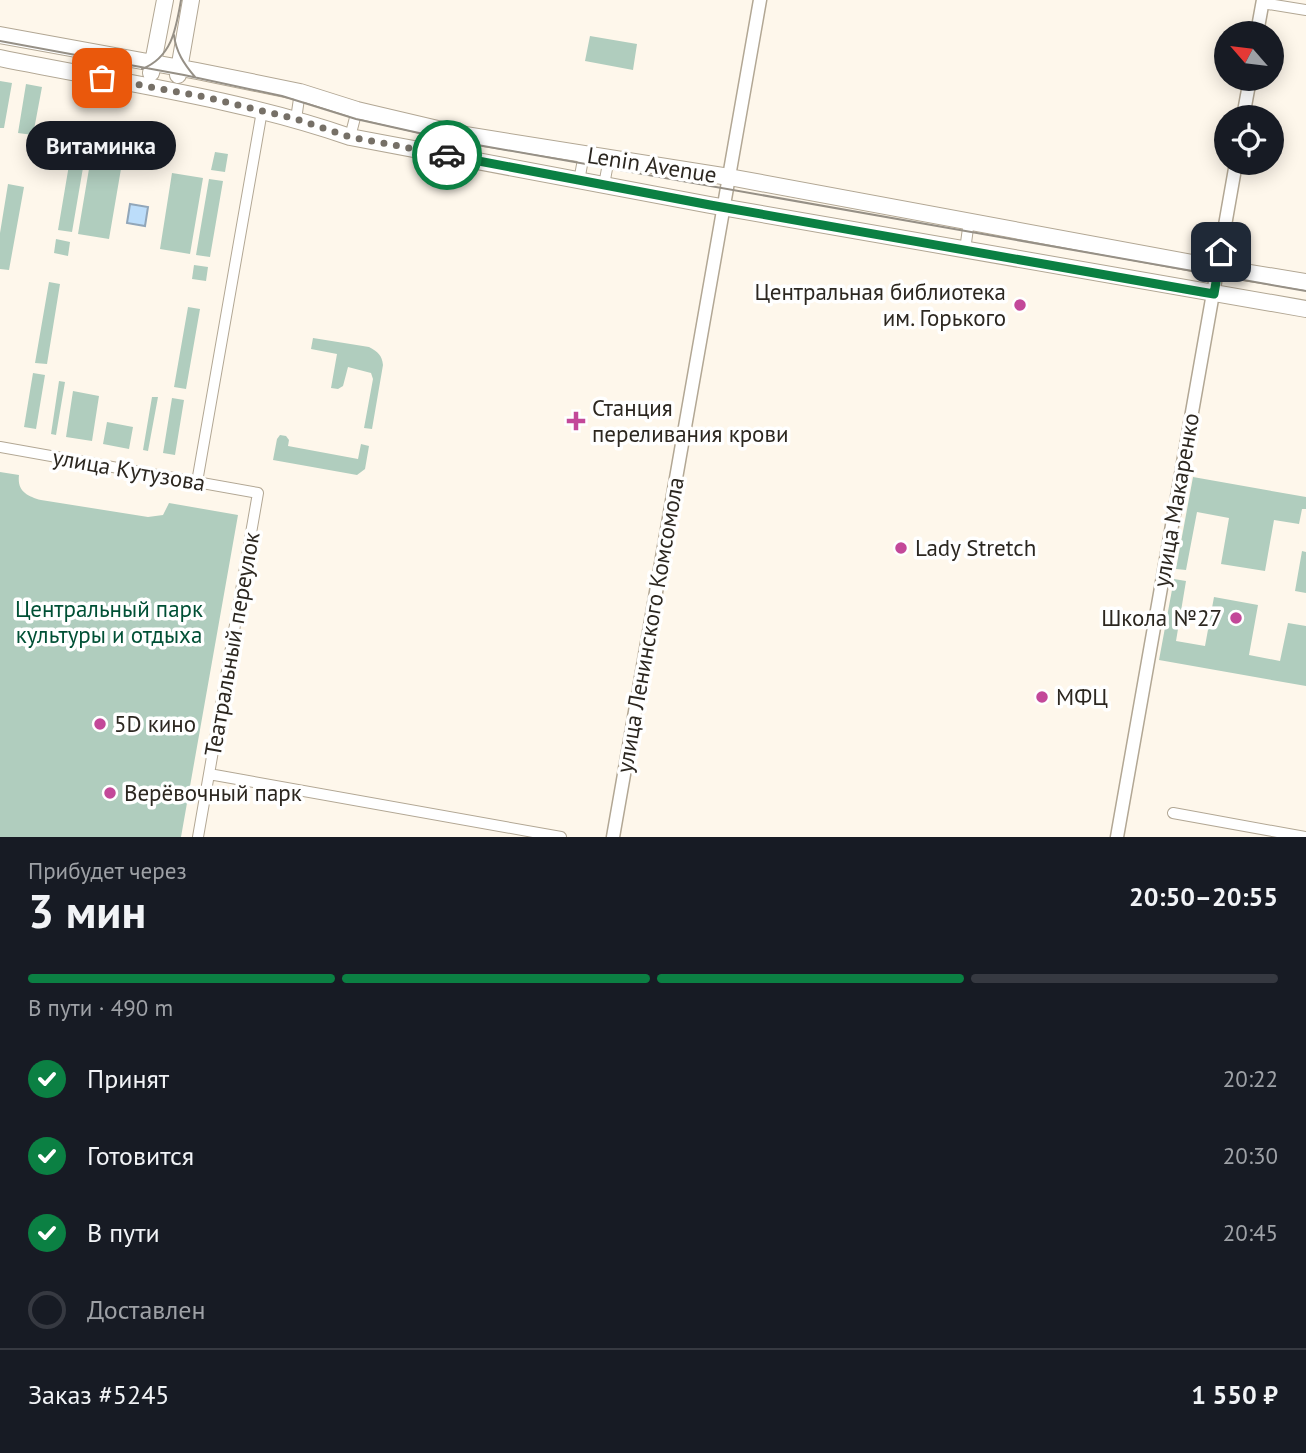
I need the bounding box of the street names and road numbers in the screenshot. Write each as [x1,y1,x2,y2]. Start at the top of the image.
street label: Lenin Avenue [585,140,719,189]
street label: улица Макаренко [1146,411,1205,589]
street label: улица Кутузова [50,442,208,497]
street label: улица Ленинского Комсомола [609,475,690,775]
street label: Театральный переулок [197,529,266,758]

